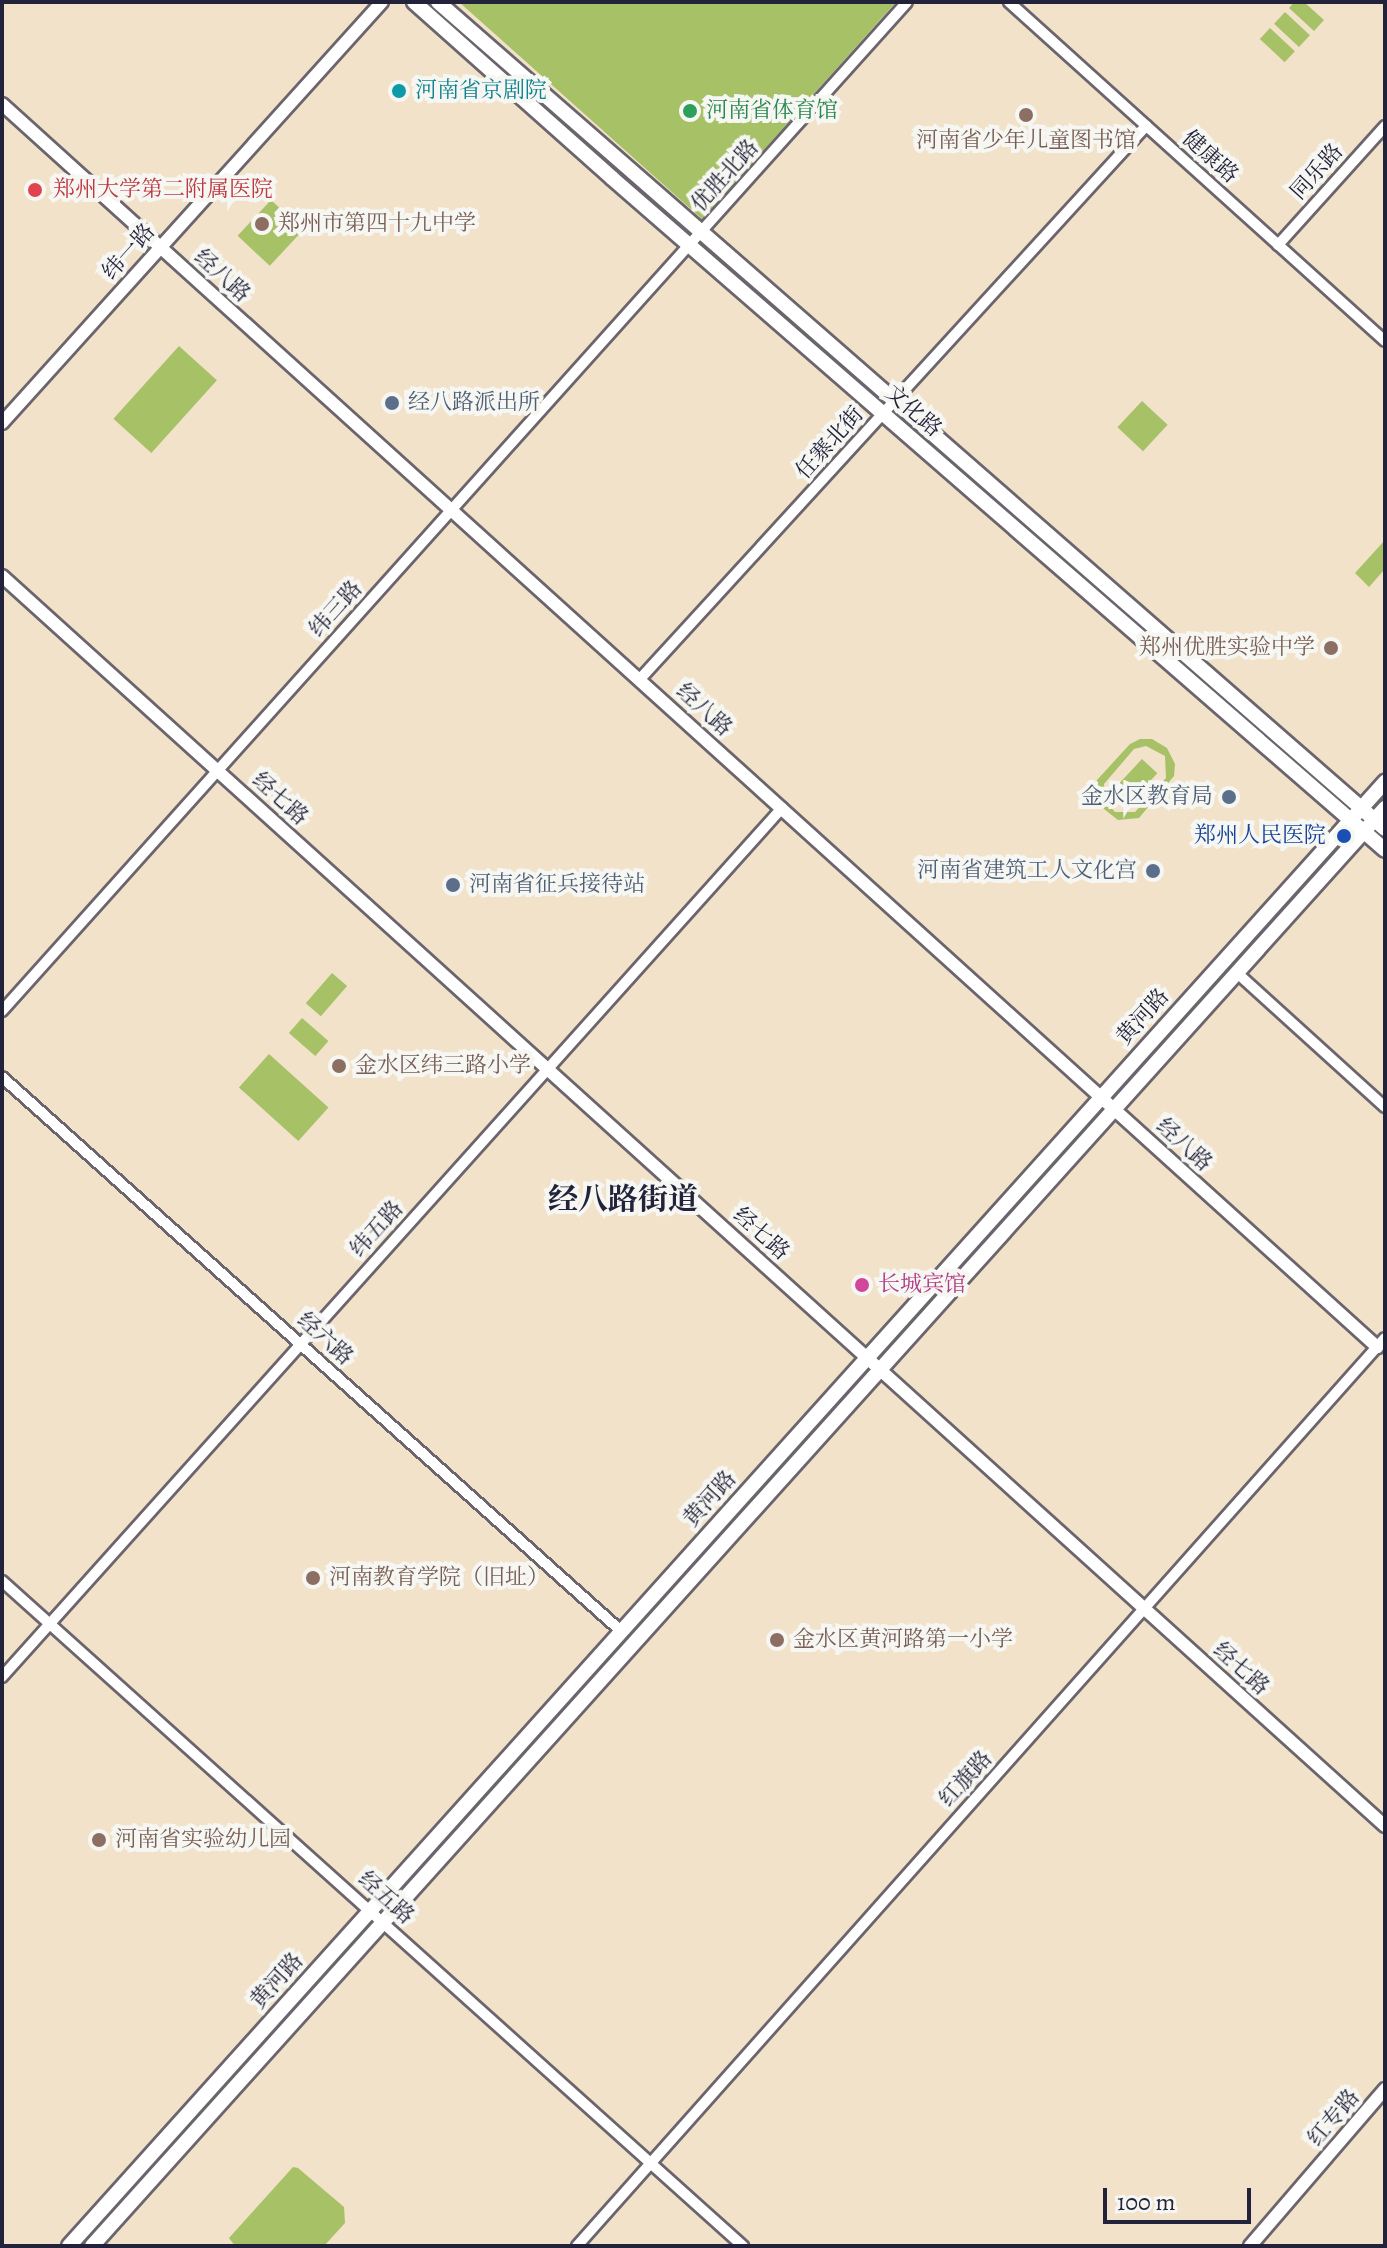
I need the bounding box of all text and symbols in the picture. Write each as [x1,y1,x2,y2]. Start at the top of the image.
place label: 河南省京剧院 [415,78,547,104]
marker: 河南省京剧院 [390,82,408,100]
place label: 河南省体育馆 [706,98,838,124]
marker: 河南省体育馆 [681,102,699,120]
marker: 河南省少年儿童图书馆 [1017,106,1035,124]
street label: 健康路 [1177,125,1243,189]
place label: 河南省少年儿童图书馆 [916,128,1136,154]
street label: 优胜北路 [686,134,764,218]
street label: 同乐路 [1285,139,1349,205]
place label: 郑州大学第二附属医院 [53,177,273,203]
marker: 郑州大学第二附属医院 [24,179,46,201]
place label: 郑州市第四十九中学 [278,211,476,237]
marker: 郑州市第四十九中学 [253,215,271,233]
street label: 纬一路 [97,219,161,285]
street label: 经八路 [189,244,255,308]
street label: 文化路 [879,379,947,443]
place label: 经八路派出所 [408,390,540,416]
marker: 经八路派出所 [383,394,401,412]
street label: 任寨北街 [791,401,869,485]
street label: 纬三路 [304,576,368,642]
place label: 郑州优胜实验中学 [1139,635,1315,661]
marker: 郑州优胜实验中学 [1322,639,1340,657]
street label: 经八路 [671,678,737,742]
street label: 经七路 [247,767,313,831]
place label: 金水区教育局 [1081,784,1213,810]
marker: 金水区教育局 [1220,788,1238,806]
place label: 郑州人民医院 [1194,823,1326,849]
marker: 郑州人民医院 [1333,825,1355,847]
place label: 河南省建筑工人文化宫 [917,858,1137,884]
marker: 河南省建筑工人文化宫 [1144,862,1162,880]
place label: 河南省征兵接待站 [469,872,645,898]
marker: 河南省征兵接待站 [444,876,462,894]
street label: 黄河路 [1111,984,1175,1050]
place label: 金水区纬三路小学 [355,1053,531,1079]
marker: 金水区纬三路小学 [330,1057,348,1075]
street label: 经八路 [1151,1113,1217,1177]
district label: 经八路街道 [548,1181,698,1217]
street label: 纬五路 [345,1196,409,1262]
street label: 经七路 [728,1202,794,1266]
place label: 长城宾馆 [878,1272,966,1298]
marker: 长城宾馆 [853,1276,871,1294]
street label: 经六路 [292,1307,358,1371]
street label: 黄河路 [678,1466,742,1532]
place label: 河南教育学院（旧址） [329,1565,549,1591]
marker: 河南教育学院（旧址） [304,1569,322,1587]
place label: 金水区黄河路第一小学 [793,1627,1013,1653]
marker: 金水区黄河路第一小学 [768,1631,786,1649]
street label: 经七路 [1208,1637,1274,1701]
street label: 红旗路 [934,1746,998,1812]
place label: 河南省实验幼儿园 [115,1827,291,1853]
marker: 河南省实验幼儿园 [90,1831,108,1849]
street label: 经五路 [353,1866,419,1930]
street label: 黄河路 [245,1948,309,2014]
street label: 红专路 [1303,2084,1365,2152]
scale bar [1107,2172,1255,2222]
text: 100 m [1117,2186,1176,2218]

